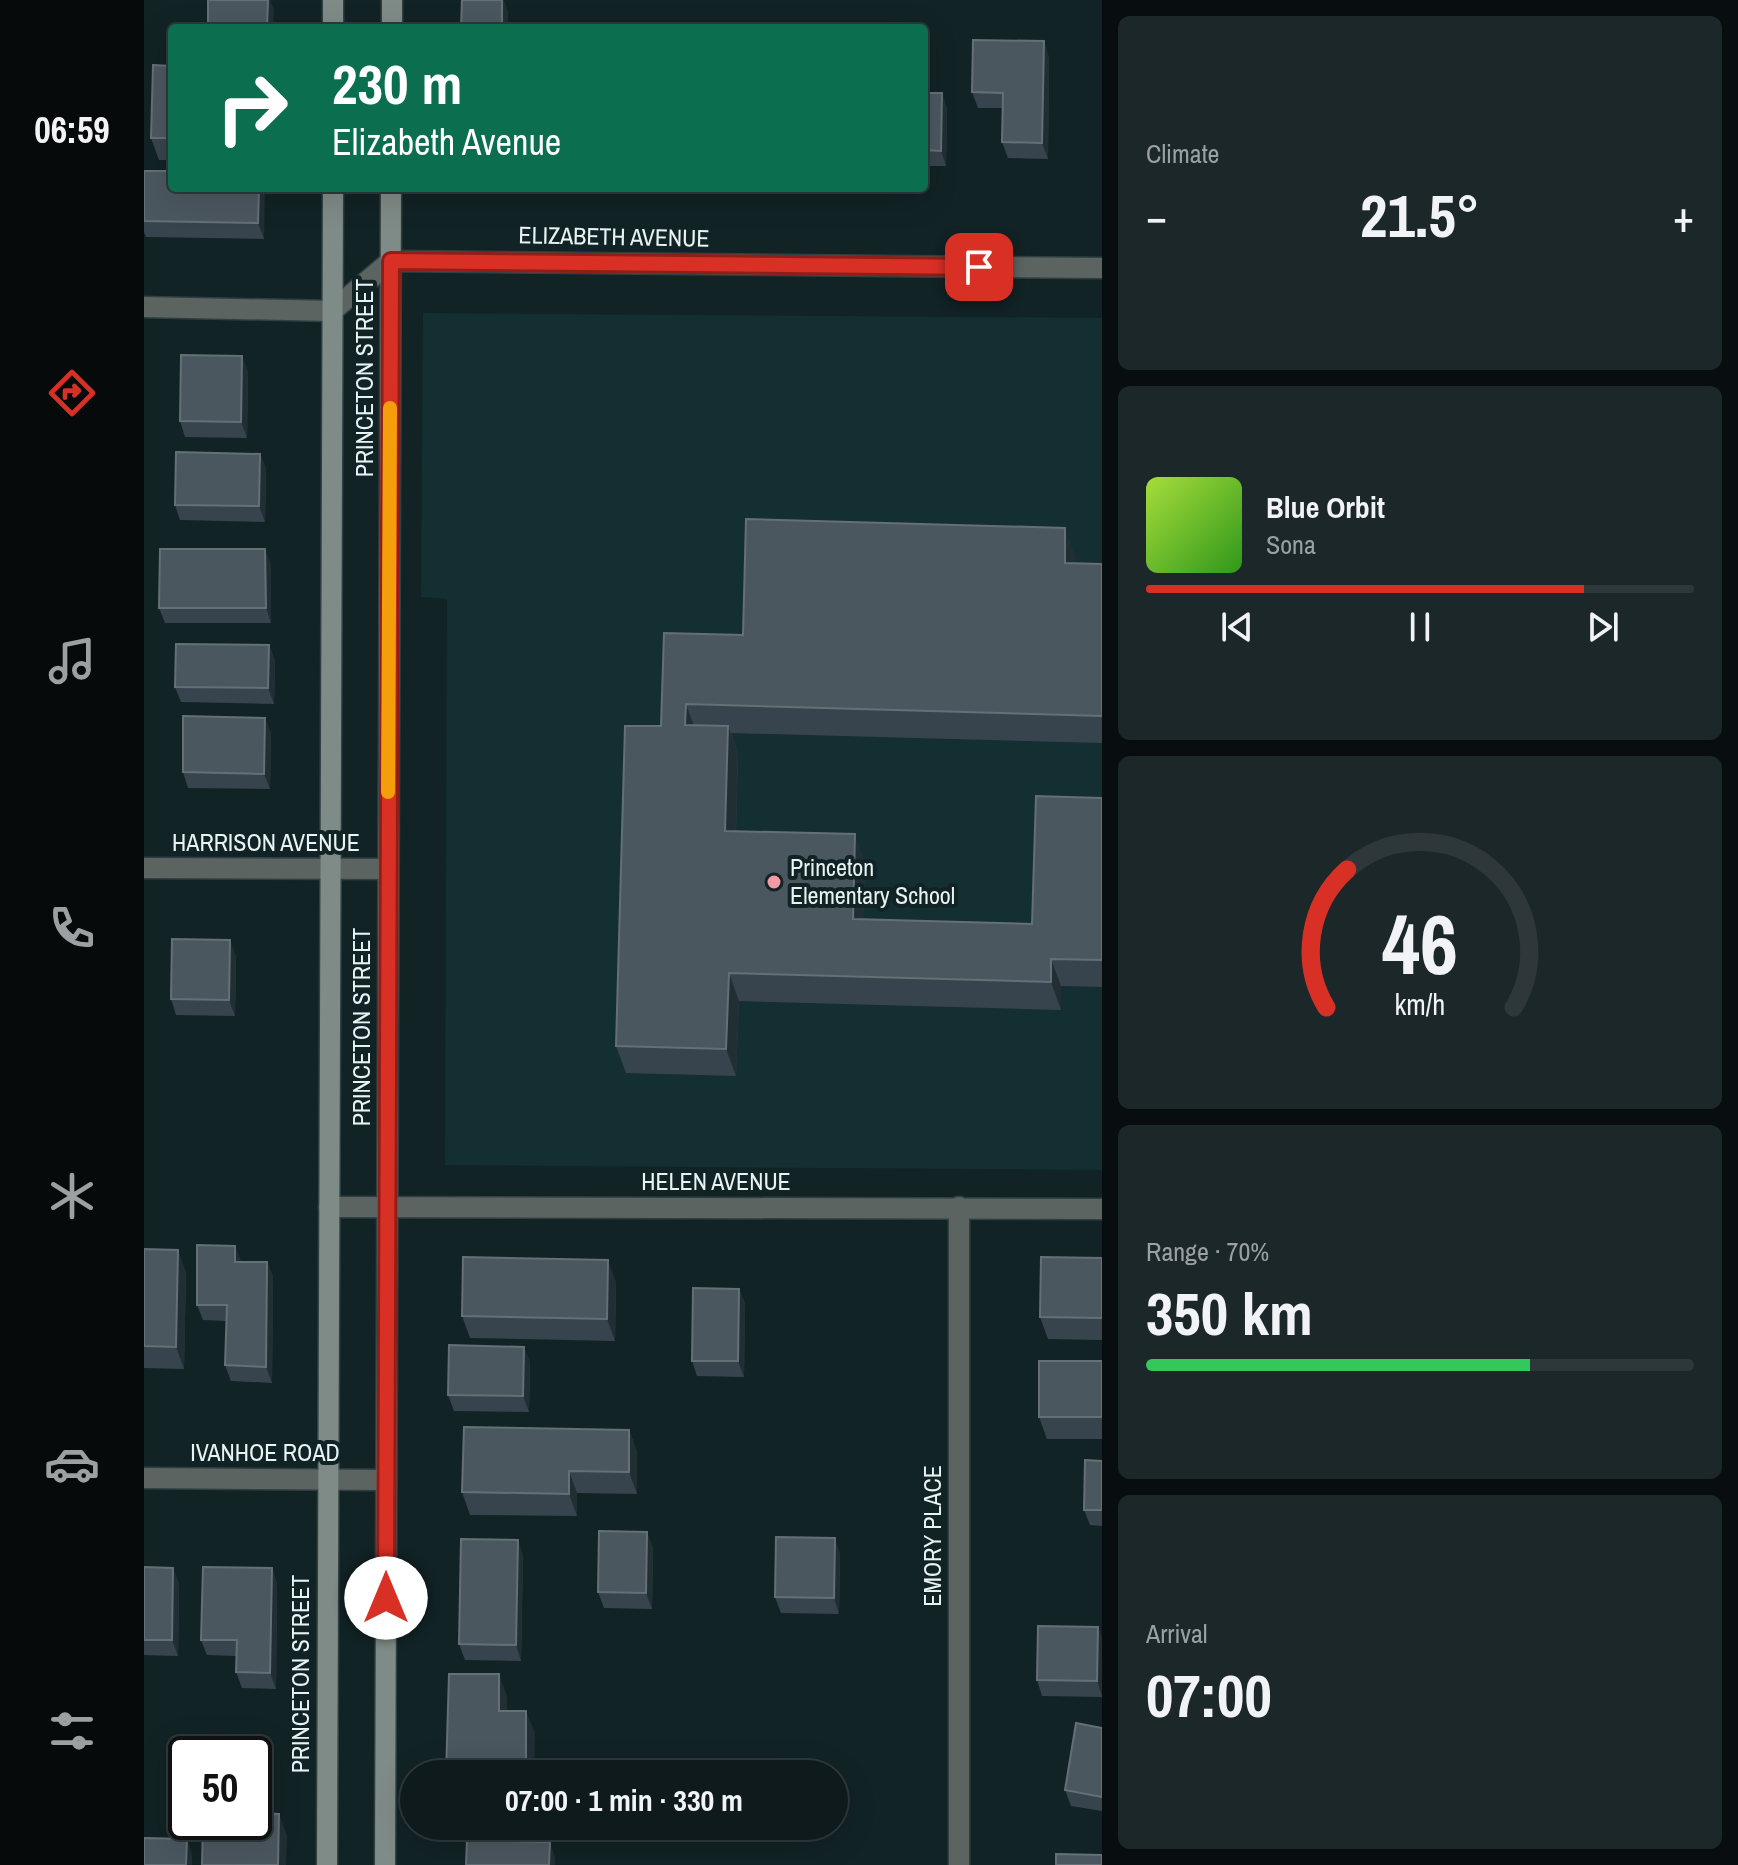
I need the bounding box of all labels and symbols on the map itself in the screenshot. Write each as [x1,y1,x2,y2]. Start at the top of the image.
street label: ELIZABETH AVENUE [518,218,710,254]
pin [945,233,1013,301]
street label: PRINCETON STREET [348,279,380,477]
street label: HARRISON AVENUE [172,826,360,858]
place label: Princeton Elementary School [790,851,955,911]
marker: Princeton Elementary School [765,873,783,891]
street label: PRINCETON STREET [345,928,377,1126]
street label: HELEN AVENUE [641,1165,791,1197]
street label: IVANHOE ROAD [190,1436,340,1468]
street label: EMORY PLACE [916,1465,948,1607]
position arrow [344,1556,428,1640]
street label: PRINCETON STREET [284,1575,316,1773]
speed limit sign: 50 [168,1736,272,1840]

